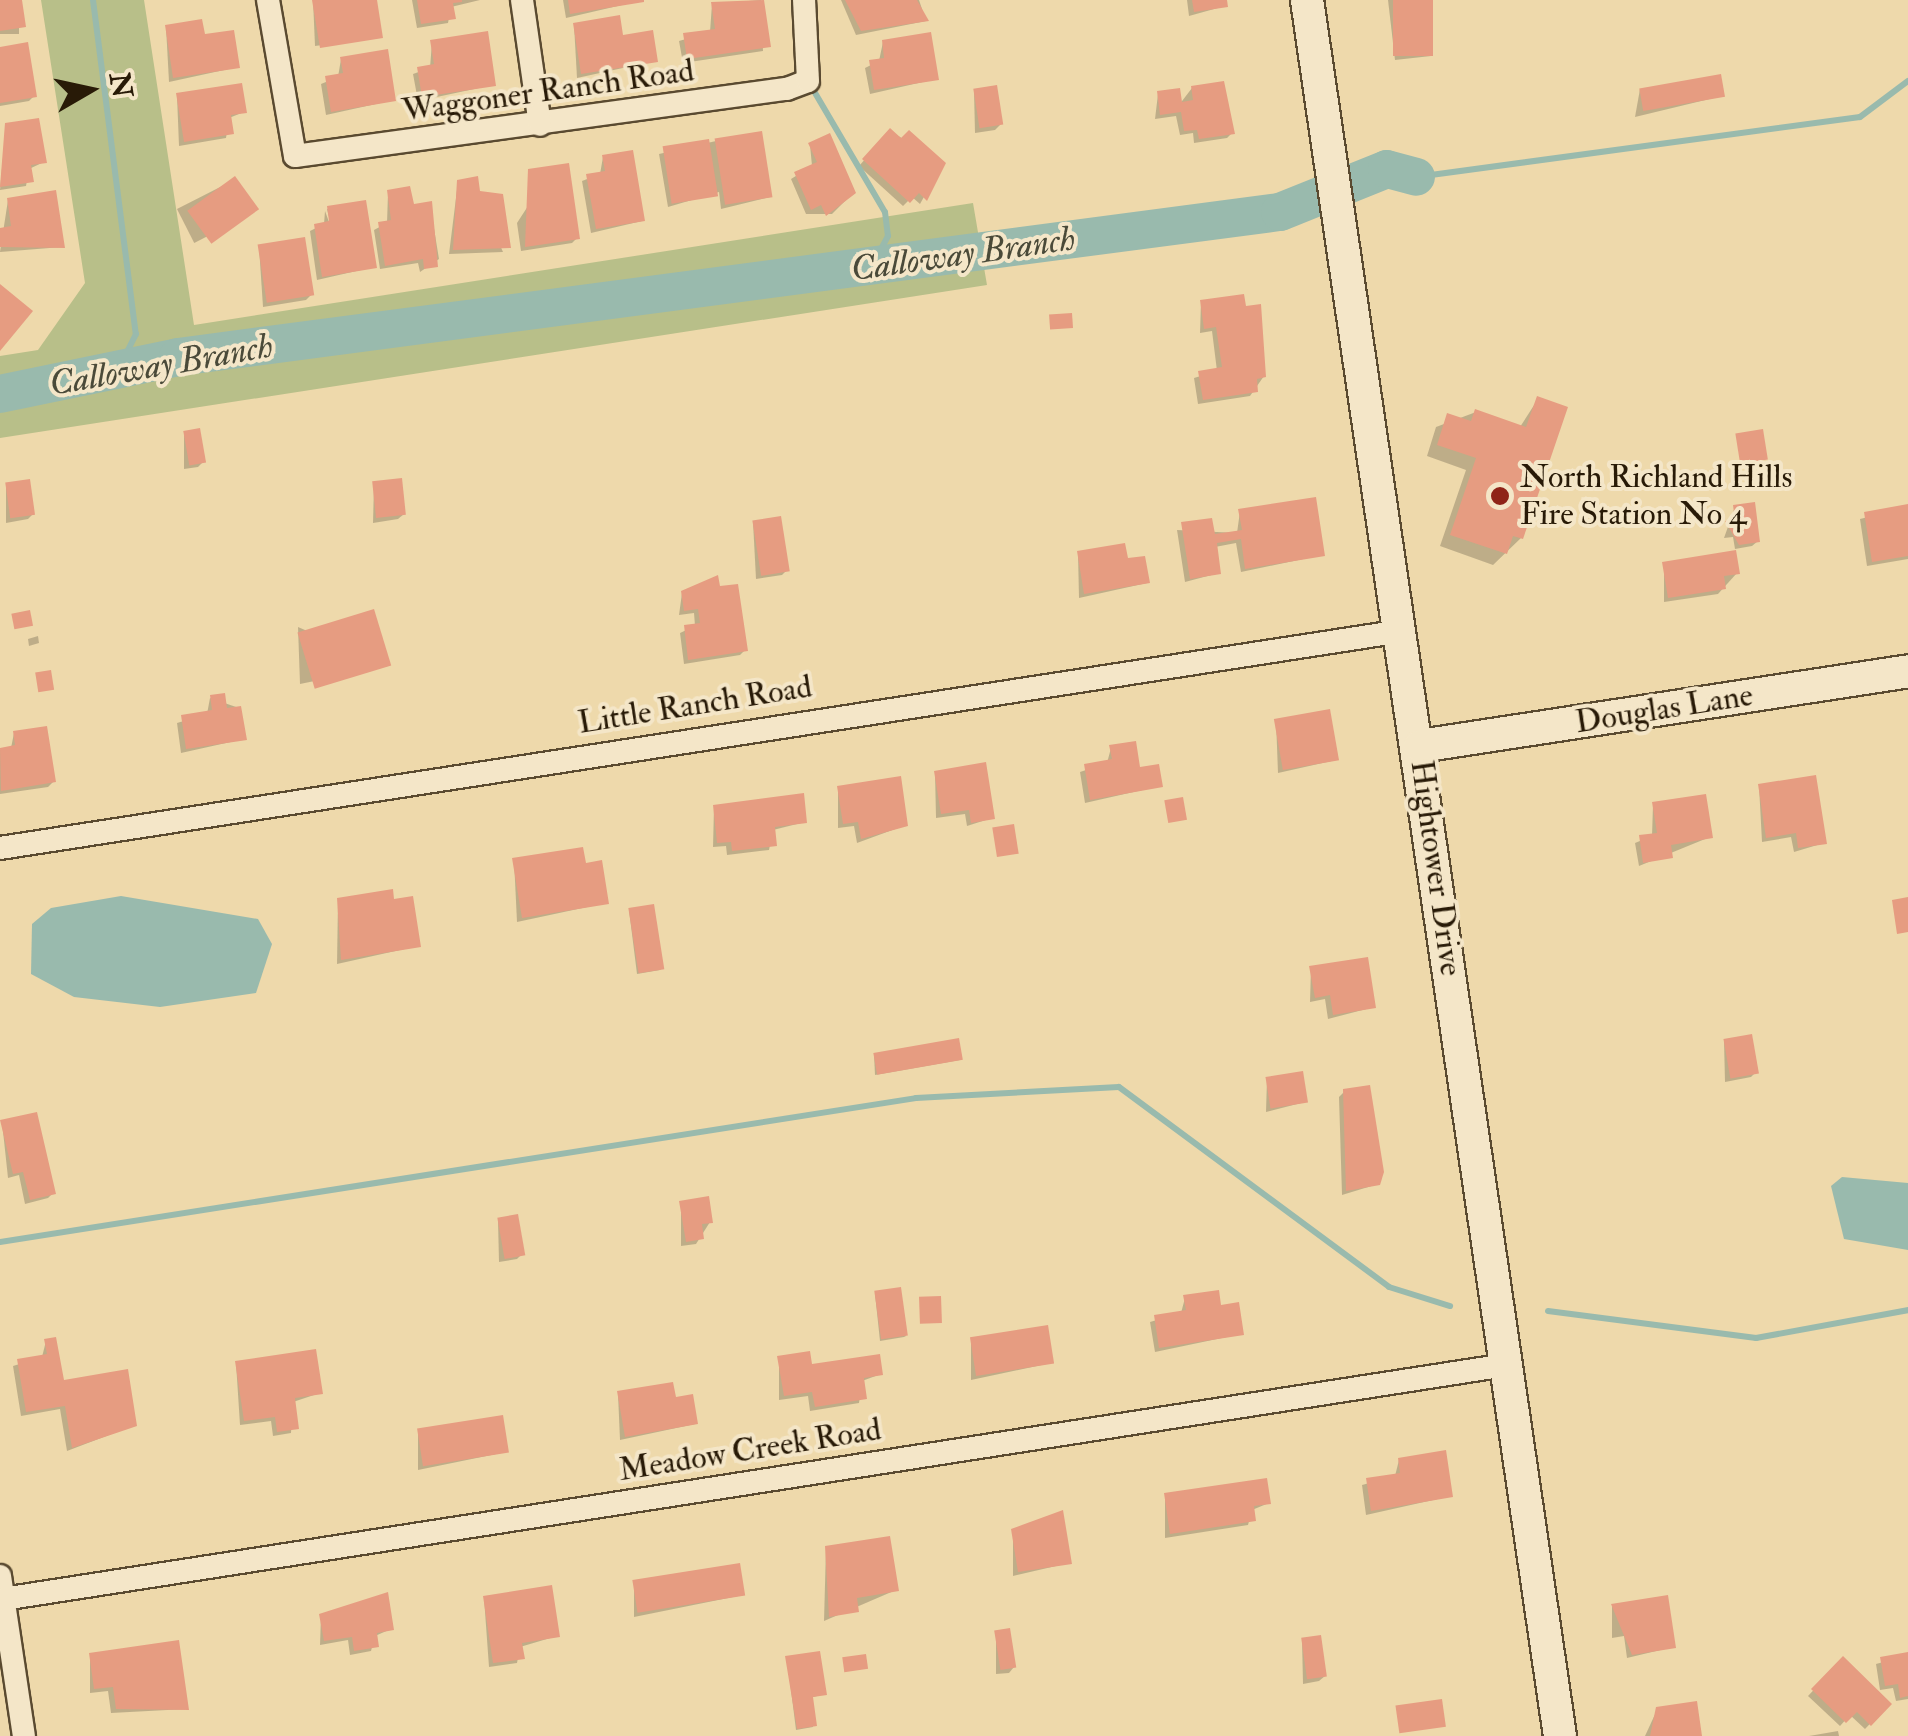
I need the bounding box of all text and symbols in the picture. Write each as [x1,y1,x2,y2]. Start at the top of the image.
north arrow [40,40,140,140]
street label: Waggoner Ranch Road [400,52,696,130]
text: N [101,70,139,100]
water label: Calloway Branch [848,217,1078,291]
water label: Calloway Branch [46,325,276,405]
place label: North Richland Hills Fire Station No 4 [1520,459,1792,534]
marker: North Richland Hills Fire Station No 4 [1489,485,1511,507]
street label: Little Ranch Road [575,668,815,742]
street label: Douglas Lane [1573,676,1755,742]
street label: Hightower Drive [1402,758,1470,978]
street label: Meadow Creek Road [616,1410,884,1490]

